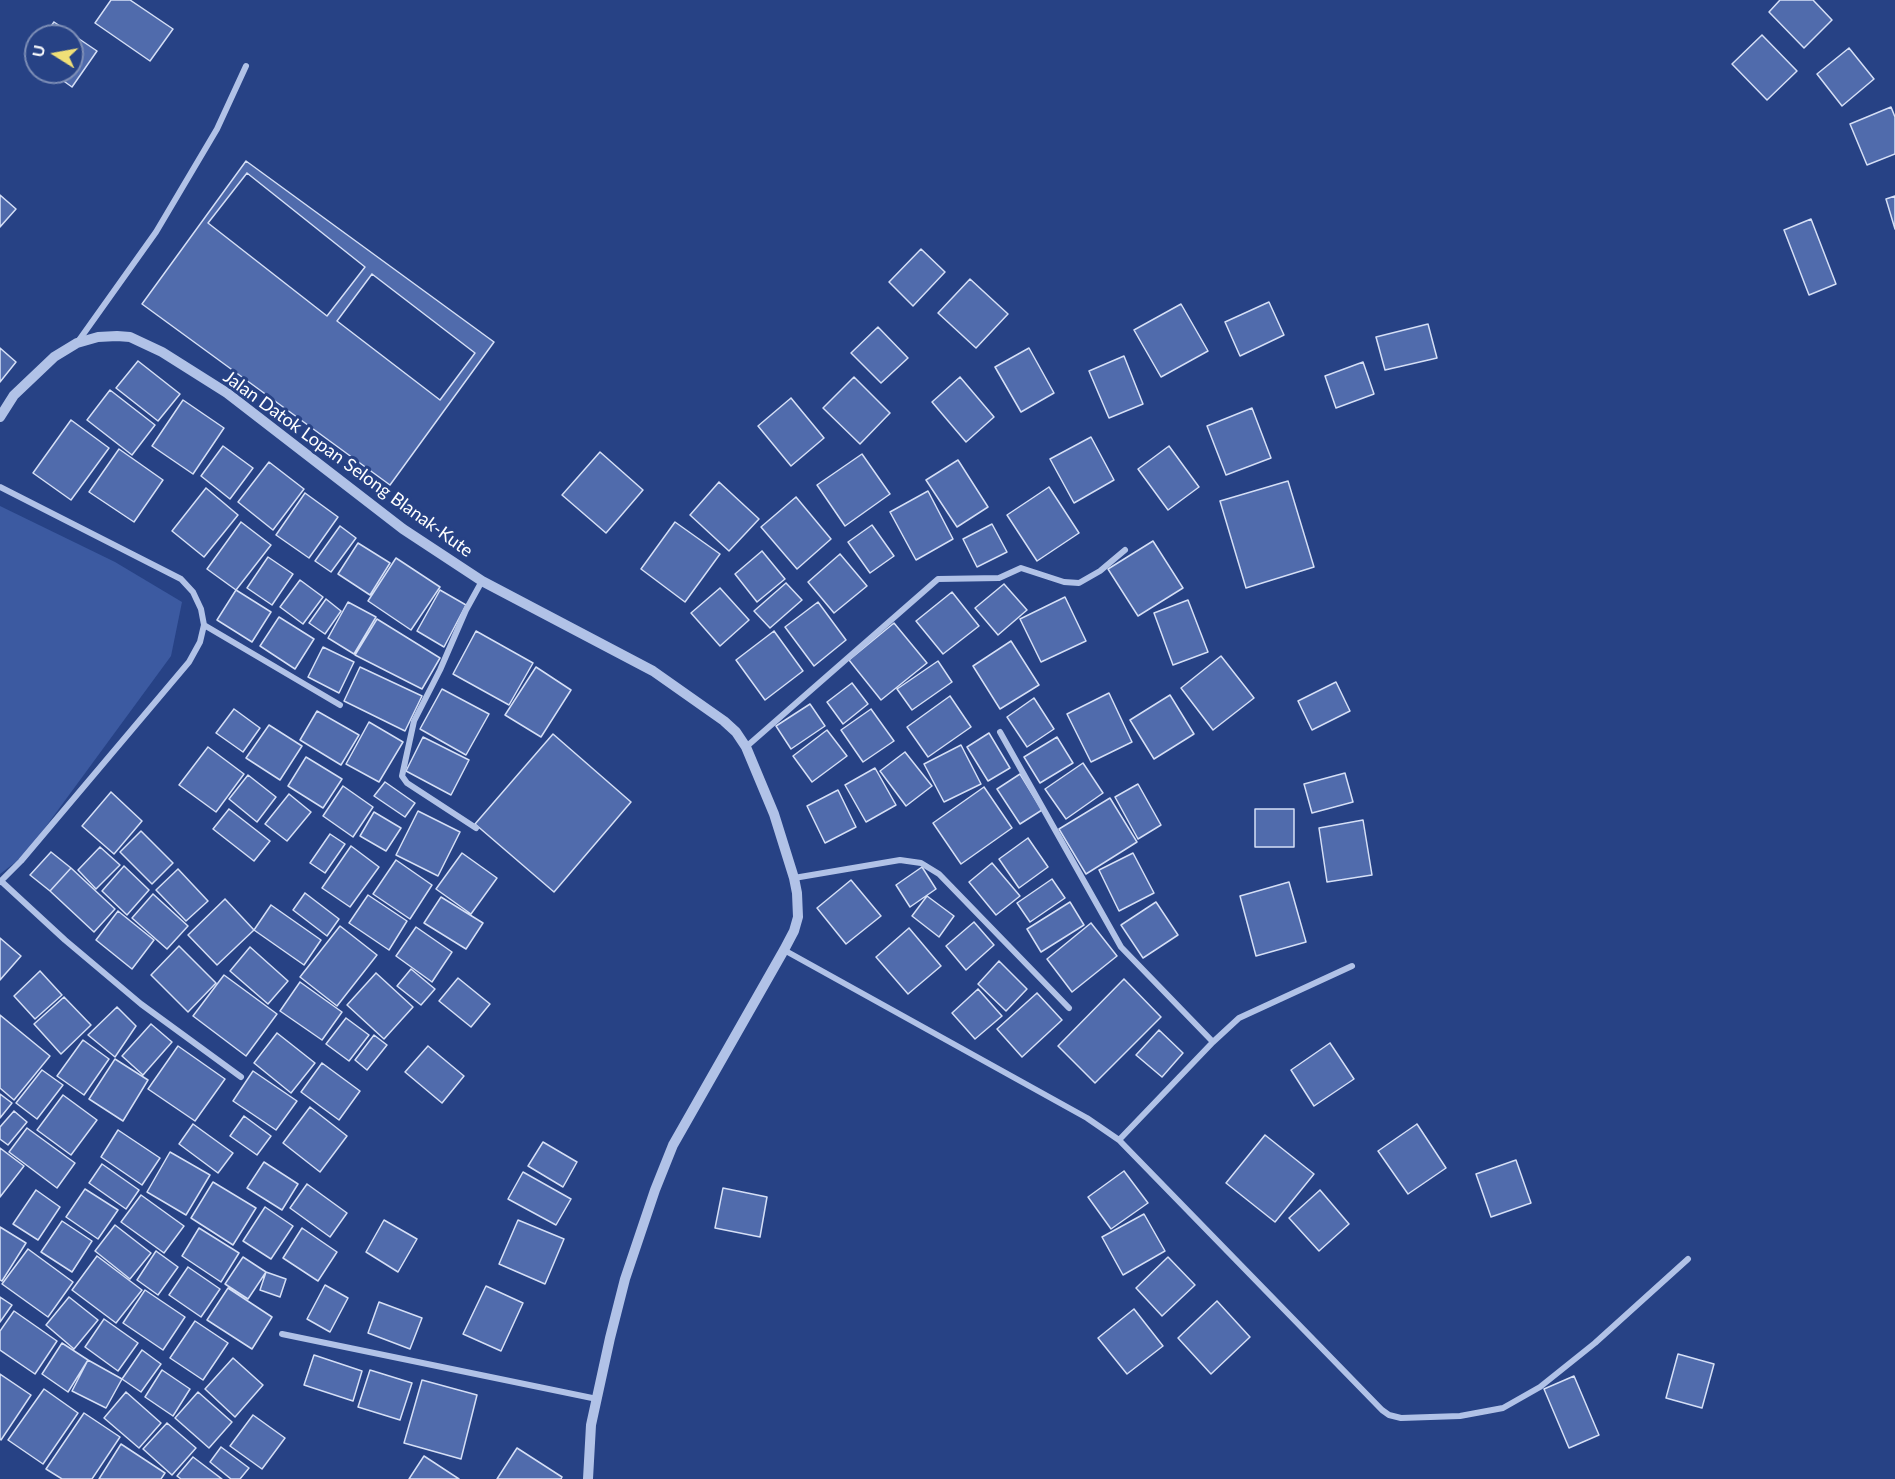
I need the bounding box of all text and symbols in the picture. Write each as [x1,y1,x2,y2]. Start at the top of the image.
north arrow [24,24,84,84]
text: U [27,43,48,59]
street label: Jalan Datok Lopan Selong Blanak-Kute [219,366,477,562]

